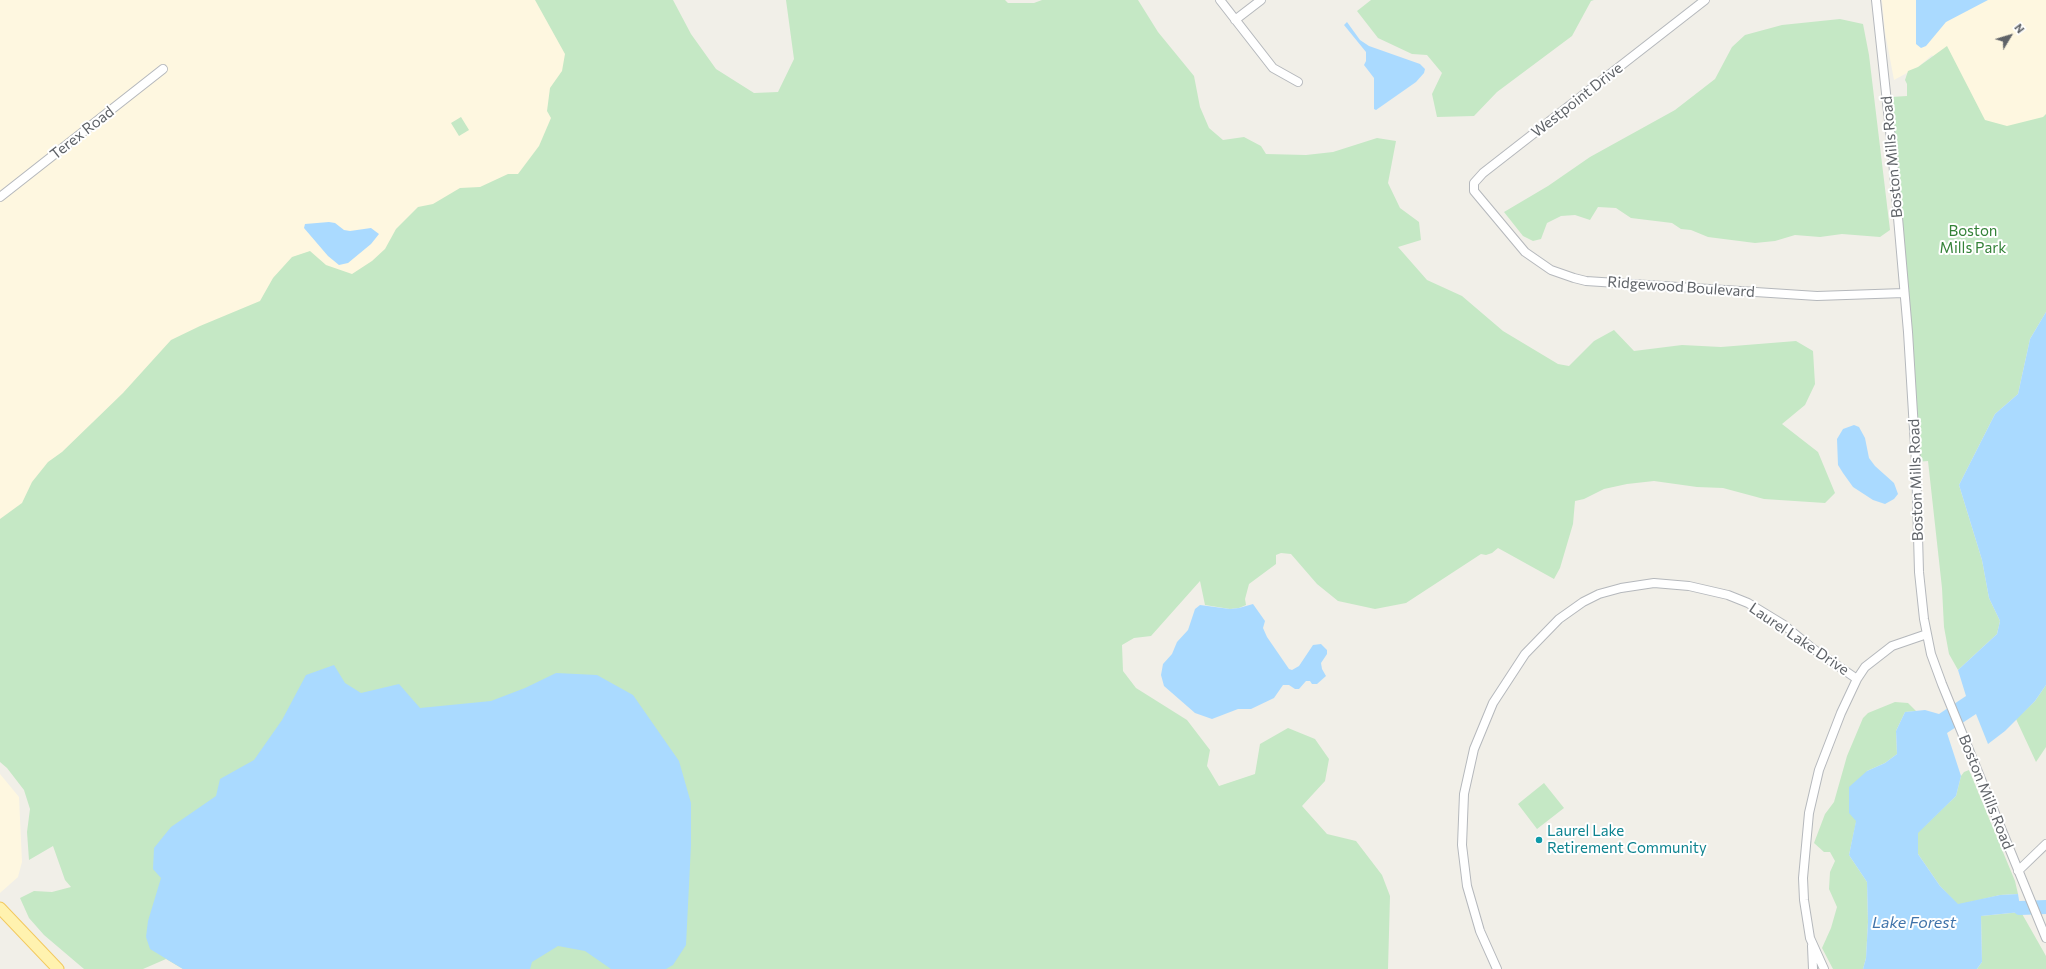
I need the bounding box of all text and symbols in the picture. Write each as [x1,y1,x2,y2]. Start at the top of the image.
north arrow [1990,16,2030,56]
text: N [2012,21,2028,36]
street label: Westpoint Drive [1528,59,1626,141]
street label: Boston Mills Road [1878,95,1906,219]
street label: Terex Road [47,103,117,163]
park label: Boston Mills Park [1940,222,2006,257]
street label: Ridgewood Boulevard [1607,273,1755,301]
street label: Boston Mills Road [1905,419,1927,541]
street label: Laurel Lake Drive [1746,599,1852,679]
street label: Boston Mills Road [1955,732,2017,852]
place label: Laurel Lake Retirement Community [1547,822,1707,857]
marker: Laurel Lake Retirement Community [1534,835,1544,845]
water label: Lake Forest [1872,913,1956,933]

